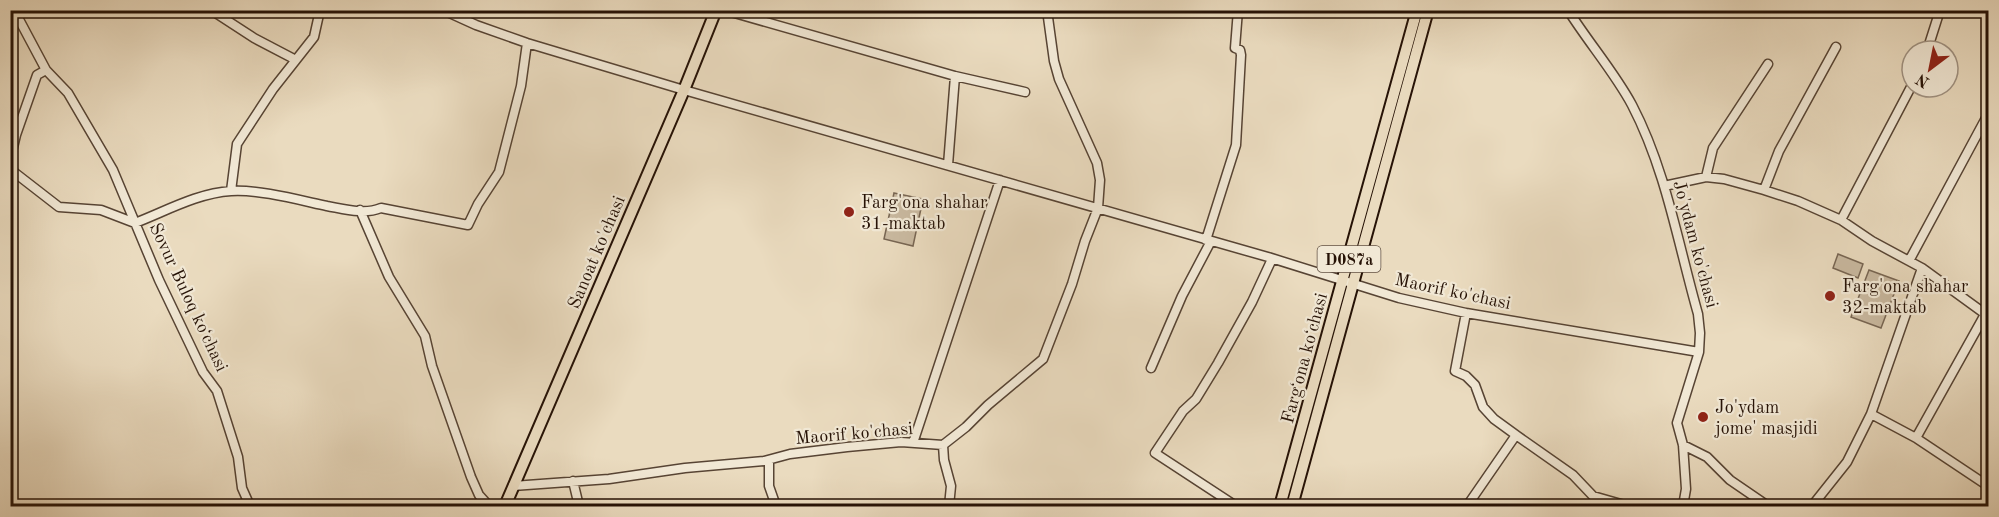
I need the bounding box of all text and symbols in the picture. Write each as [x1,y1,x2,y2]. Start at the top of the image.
north arrow [1900,39,1960,99]
text: N [1913,70,1933,90]
street label: Jo'ydam ko'chasi [1669,179,1721,310]
street label: Sanoat ko'chasi [565,193,629,311]
place label: Farg'ona shahar 31-maktab [861,194,988,233]
marker: Farg'ona shahar 31-maktab [842,205,856,219]
street label: Sovur Buloq koʻchasi [146,220,231,375]
road number: D087a [1318,246,1380,272]
street label: Maorif ko'chasi [1393,271,1512,313]
place label: Farg'ona shahar 32-maktab [1842,278,1969,317]
marker: Farg'ona shahar 32-maktab [1823,289,1837,303]
street label: Fargʻona koʻchasi [1279,291,1331,425]
place label: Jo'ydam jome' masjidi [1714,399,1818,438]
marker: Jo'ydam jome' masjidi [1696,410,1710,424]
street label: Maorif ko'chasi [795,420,914,448]

